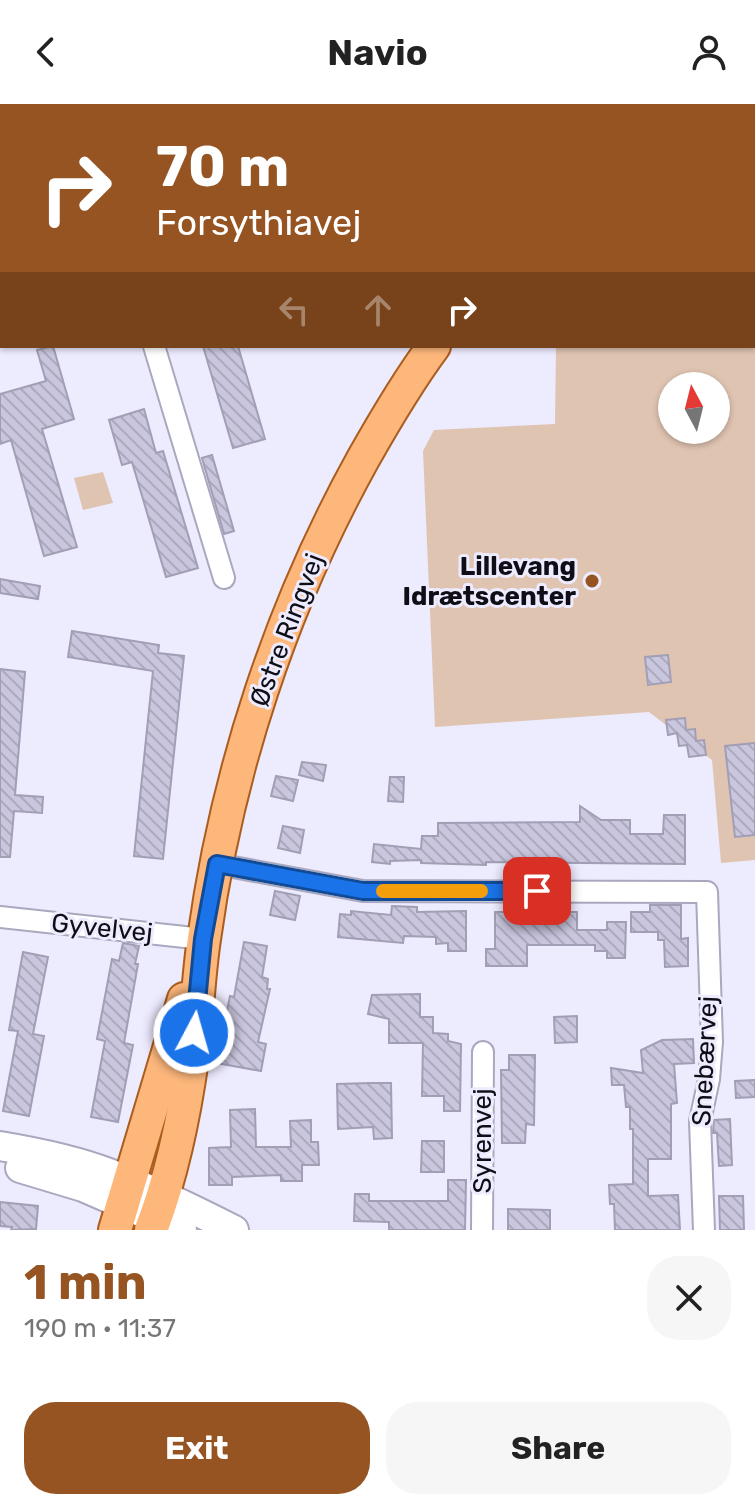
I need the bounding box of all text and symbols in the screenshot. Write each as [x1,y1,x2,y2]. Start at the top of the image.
icon: back [24,30,68,74]
icon: person [687,30,731,74]
text: Navio [327,31,428,74]
text: 70 m [156,134,289,200]
icon: right [24,136,128,240]
text: Forsythiavej [156,201,361,244]
icon: left [272,288,316,332]
icon: ahead [356,288,400,332]
icon: right [440,288,484,332]
north arrow [658,372,730,444]
map controls [658,372,730,444]
street label: Østre Ringvej [244,549,330,711]
place label: Lillevang Idrætscenter [403,551,576,612]
marker: Lillevang Idrætscenter [583,572,601,590]
pin [503,857,571,925]
icon: arrive [515,869,559,913]
street label: Gyvelvej [50,907,154,949]
position arrow [152,991,236,1075]
street label: Snebærvej [686,995,724,1127]
street label: Syrenvej [467,1088,498,1194]
text: 1 min [24,1254,147,1311]
button: close [647,1256,731,1340]
text: 190 m · 11:37 [24,1313,176,1344]
button: Exit [24,1402,370,1494]
button: Share [386,1402,731,1494]

